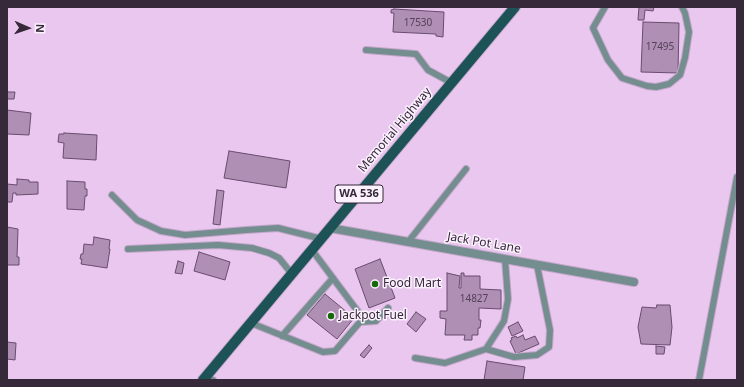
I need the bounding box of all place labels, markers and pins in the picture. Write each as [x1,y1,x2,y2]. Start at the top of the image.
place label: Food Mart [383,277,441,291]
marker: Food Mart [370,279,380,289]
place label: Jackpot Fuel [339,309,407,323]
marker: Jackpot Fuel [326,311,336,321]

